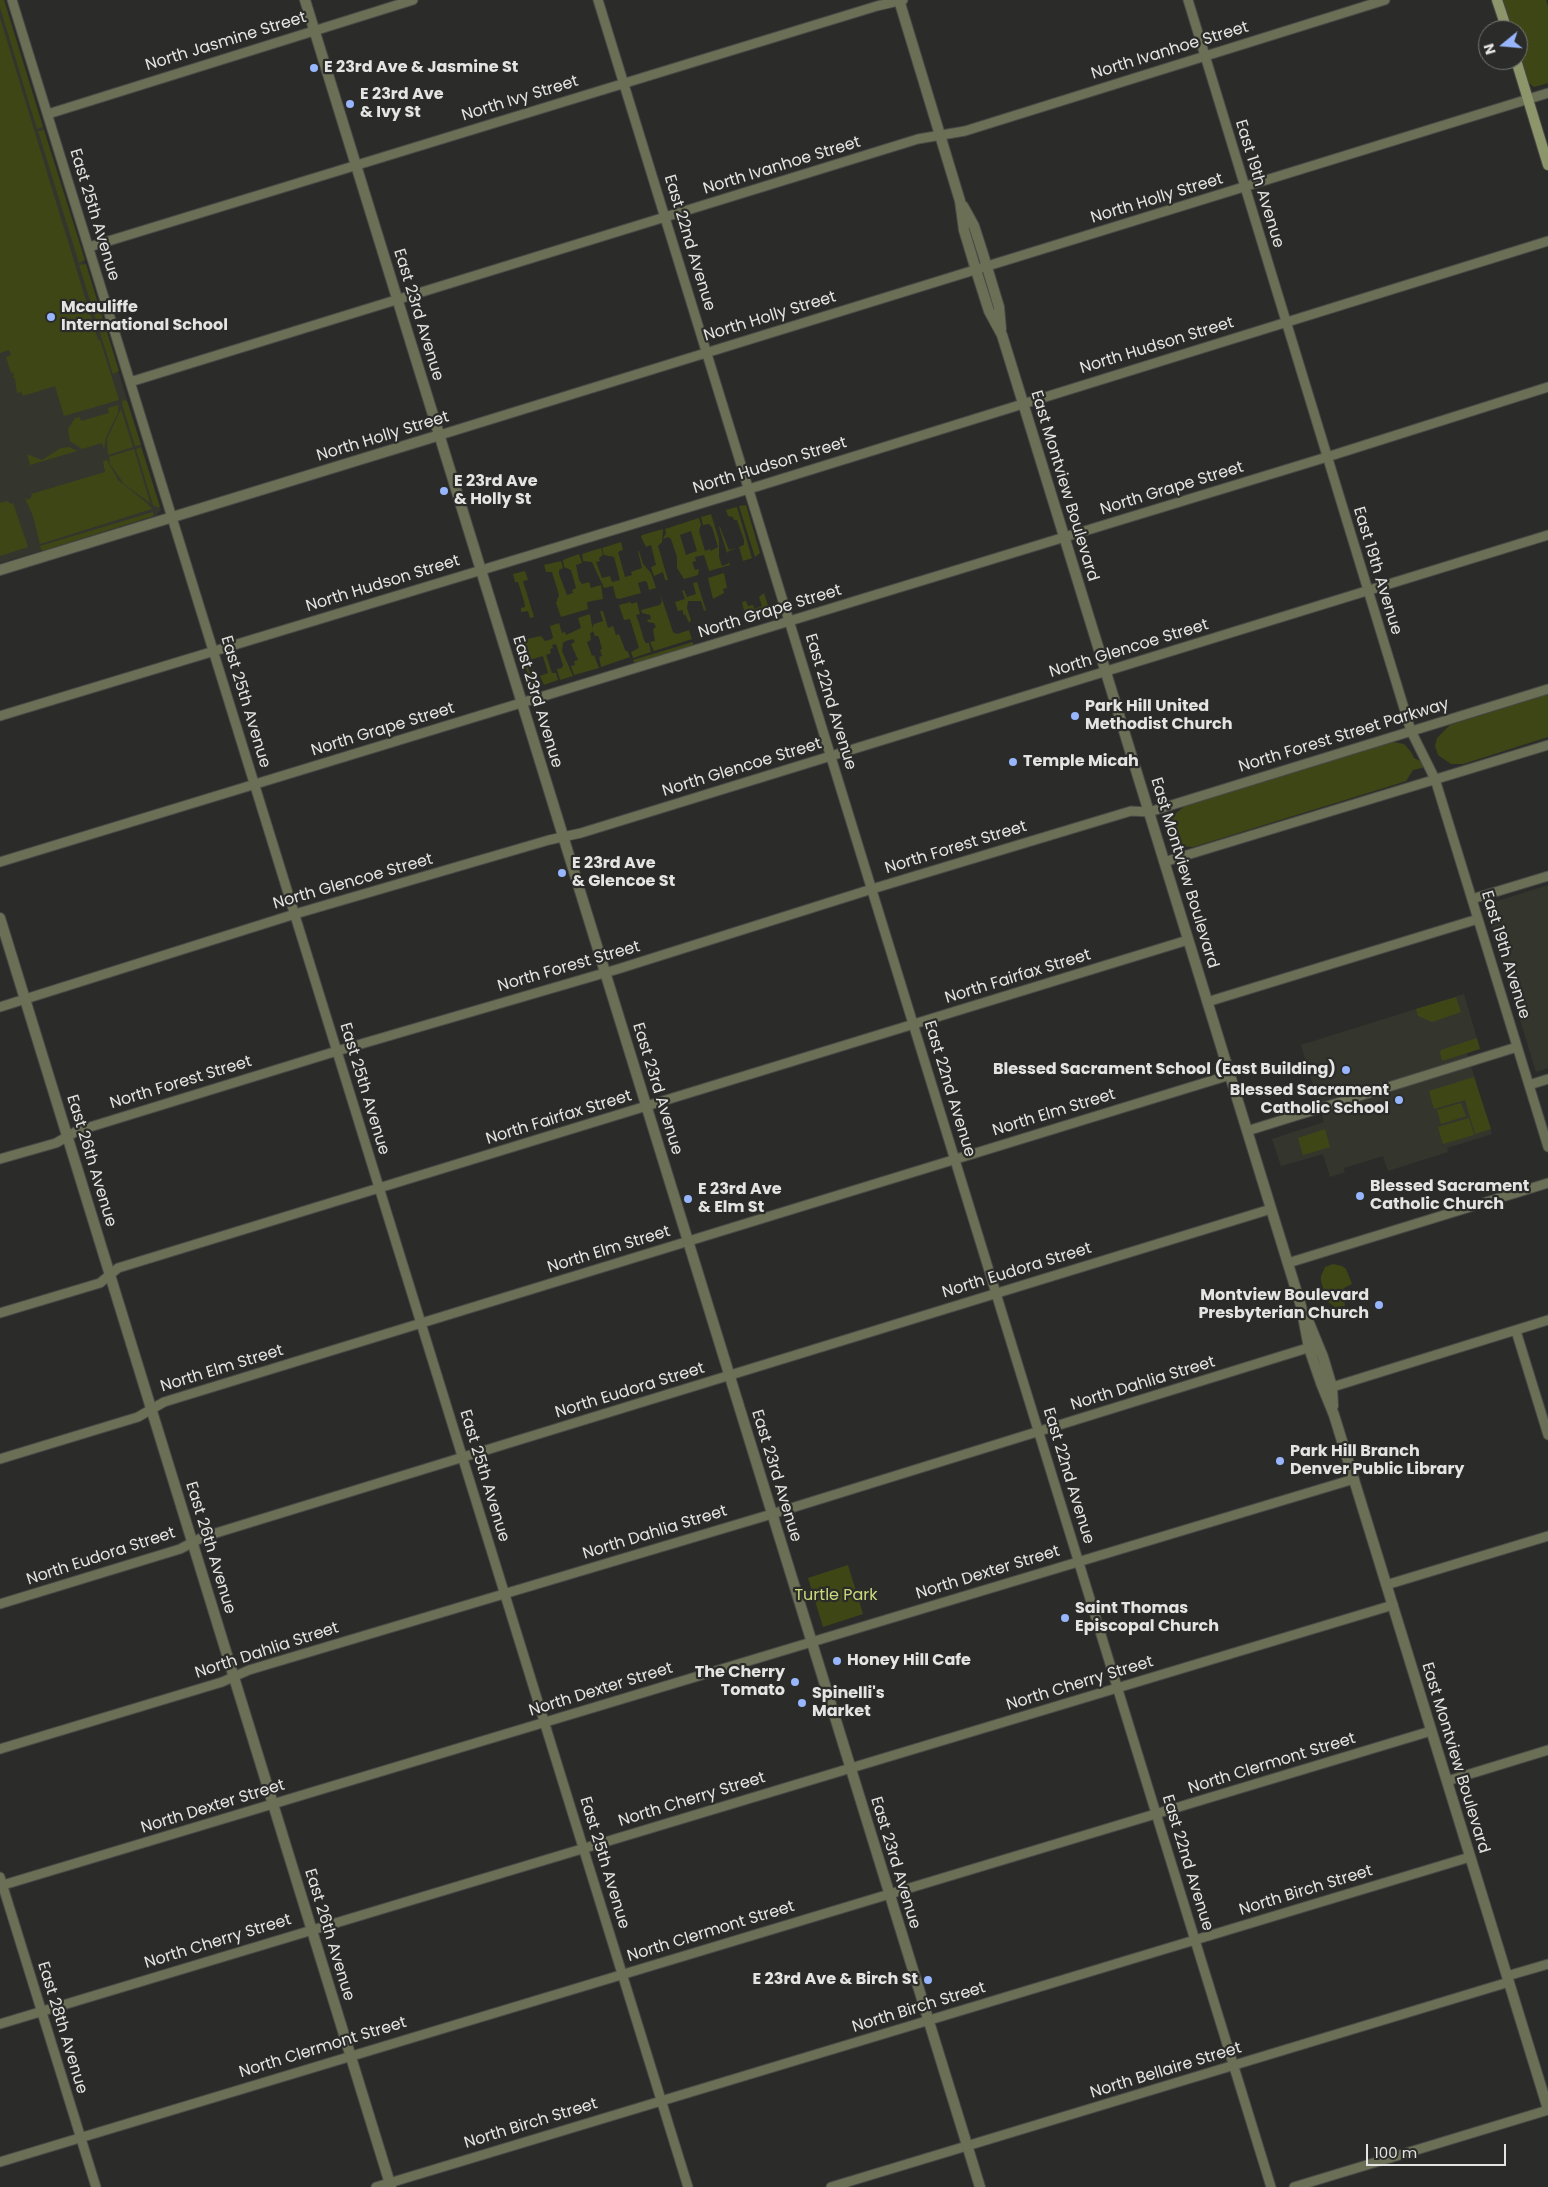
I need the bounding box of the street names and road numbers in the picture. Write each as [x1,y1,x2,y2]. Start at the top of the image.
street label: North Jasmine Street [143,8,309,76]
street label: North Ivanhoe Street [1089,18,1251,84]
street label: North Ivy Street [459,72,581,126]
street label: East 19th Avenue [1230,118,1288,250]
street label: North Ivanhoe Street [701,133,863,199]
street label: East 25th Avenue [65,147,123,283]
street label: North Holly Street [1089,170,1225,228]
street label: East 22nd Avenue [659,173,719,313]
street label: East 23rd Avenue [389,247,447,383]
street label: North Holly Street [702,288,838,346]
street label: North Hudson Street [1078,313,1236,379]
street label: East Montview Boulevard [1026,388,1102,584]
street label: North Holly Street [315,408,451,466]
street label: North Hudson Street [691,433,849,499]
street label: North Grape Street [1098,458,1246,520]
street label: East 19th Avenue [1348,505,1406,637]
street label: North Hudson Street [304,551,462,617]
street label: North Grape Street [696,581,844,643]
street label: North Glencoe Street [1047,616,1211,682]
street label: East 22nd Avenue [800,632,860,772]
street label: East 25th Avenue [216,634,274,770]
street label: East 23rd Avenue [508,634,566,770]
street label: North Forest Street Parkway [1237,695,1451,777]
street label: North Grape Street [309,699,457,761]
street label: North Glencoe Street [660,735,824,801]
street label: East Montview Boulevard [1146,775,1222,971]
street label: North Forest Street [883,817,1029,879]
street label: North Glencoe Street [271,850,435,914]
street label: East 19th Avenue [1476,889,1534,1021]
street label: North Forest Street [496,937,642,997]
street label: North Fairfax Street [943,946,1093,1008]
street label: East 22nd Avenue [919,1019,979,1159]
street label: East 25th Avenue [335,1021,393,1157]
street label: East 23rd Avenue [628,1021,686,1157]
street label: North Forest Street [108,1052,254,1114]
street label: North Elm Street [990,1085,1118,1141]
street label: North Fairfax Street [484,1087,634,1149]
street label: East 26th Avenue [62,1093,120,1229]
street label: North Elm Street [545,1222,673,1278]
street label: North Eudora Street [940,1239,1094,1303]
street label: North Elm Street [158,1341,286,1397]
street label: North Dahlia Street [1068,1353,1218,1415]
street label: North Eudora Street [553,1359,707,1423]
street label: East 22nd Avenue [1038,1406,1098,1546]
street label: East 25th Avenue [455,1408,513,1544]
street label: East 23rd Avenue [747,1408,805,1544]
street label: East 26th Avenue [181,1480,239,1616]
street label: North Dahlia Street [580,1502,730,1564]
street label: North Eudora Street [24,1524,178,1590]
street label: North Dexter Street [914,1542,1062,1604]
street label: North Dahlia Street [193,1619,341,1683]
street label: North Cherry Street [1004,1653,1156,1715]
street label: North Dexter Street [527,1659,675,1721]
street label: East Montview Boulevard [1417,1660,1493,1856]
street label: North Clermont Street [1186,1729,1358,1799]
street label: North Cherry Street [616,1769,768,1831]
street label: North Dexter Street [139,1776,287,1838]
street label: East 22nd Avenue [1157,1793,1217,1933]
street label: East 25th Avenue [575,1795,633,1931]
street label: East 23rd Avenue [866,1795,924,1931]
street label: North Birch Street [1237,1862,1375,1920]
street label: East 26th Avenue [300,1867,358,2003]
street label: North Clermont Street [625,1897,797,1967]
street label: North Cherry Street [142,1911,294,1973]
street label: East 28th Avenue [33,1960,91,2096]
street label: North Birch Street [850,1979,988,2037]
street label: North Clermont Street [237,2013,409,2083]
street label: North Bellaire Street [1088,2039,1244,2103]
street label: North Birch Street [462,2095,600,2153]

